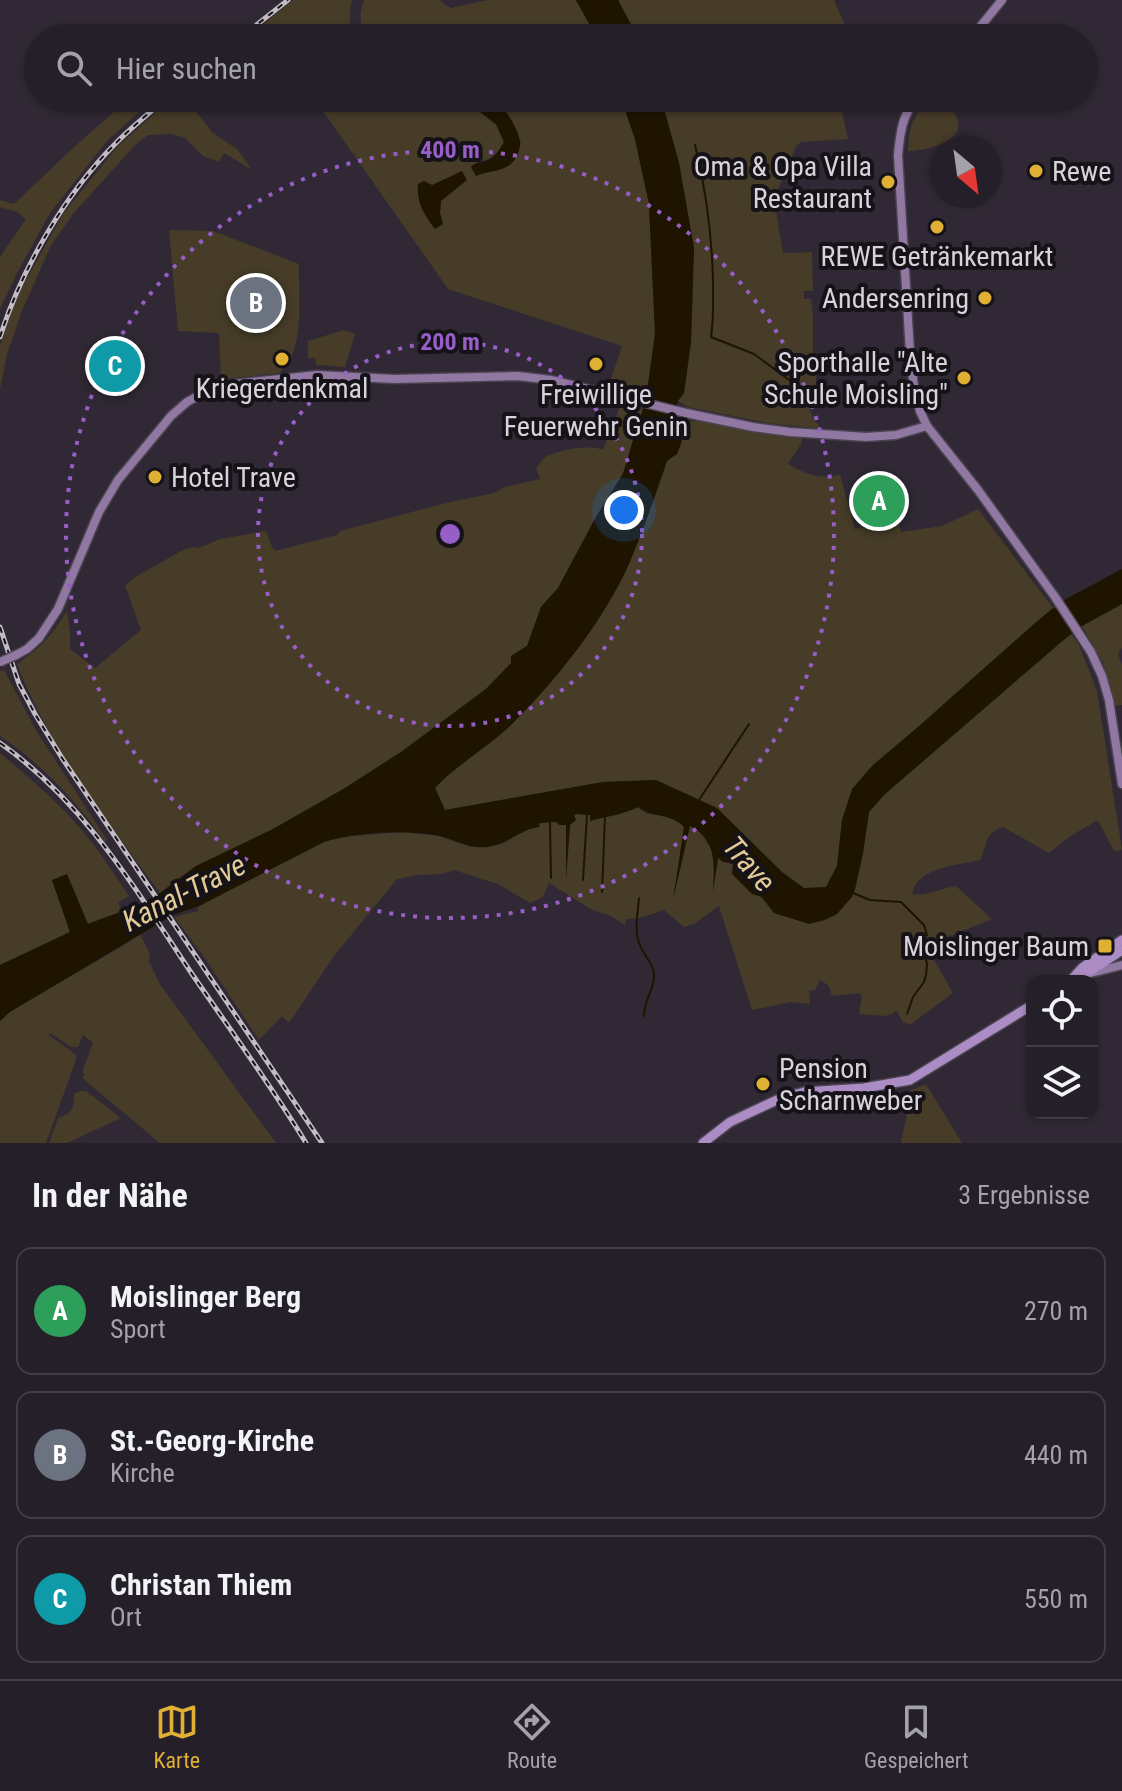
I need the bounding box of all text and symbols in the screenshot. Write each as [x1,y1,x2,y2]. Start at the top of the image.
search box [24,24,1098,112]
icon: search [52,46,96,90]
text: Hier suchen [116,51,257,86]
text: 400 m [420,136,480,164]
north arrow [930,136,1002,208]
place label: Oma & Opa Villa Restaurant [694,150,872,215]
place label: Rewe [1052,155,1111,188]
marker: Rewe [1027,162,1045,180]
marker: Oma & Opa Villa Restaurant [879,173,897,191]
marker: REWE Getränkemarkt [928,218,946,236]
place label: REWE Getränkemarkt [821,240,1053,273]
pin: B [230,273,282,333]
place label: Andersenring [822,282,969,315]
marker: Andersenring [976,289,994,307]
text: 200 m [420,328,480,356]
pin: C [89,336,141,396]
place label: Sporthalle "Alte Schule Moisling" [764,346,948,411]
marker: Kriegerdenkmal [273,350,291,368]
marker: Freiwillige Feuerwehr Genin [587,355,605,373]
marker: Sporthalle "Alte Schule Moisling" [955,369,973,387]
place label: Kriegerdenkmal [196,372,368,405]
place label: Freiwillige Feuerwehr Genin [504,378,688,443]
place label: Hotel Trave [171,461,296,494]
marker: Hotel Trave [146,468,164,486]
pin: A [853,471,905,531]
your location [604,490,644,530]
centre of rings [436,520,464,548]
water label: Trave [716,829,783,899]
water label: Kanal-Trave [116,847,251,938]
place label: Moislinger Baum [903,930,1089,963]
marker: Moislinger Baum [1096,937,1114,955]
map controls [1026,975,1098,1119]
button: locate [1026,975,1098,1047]
button: layers [1026,1047,1098,1119]
place label: Pension Scharnweber [779,1052,922,1117]
marker: Pension Scharnweber [754,1075,772,1093]
text: In der Nähe [32,1175,188,1215]
text: 3 Ergebnisse [958,1180,1090,1210]
text: Moislinger Berg [110,1279,301,1314]
text: A [52,1296,68,1326]
text: 270 m [1024,1296,1088,1326]
text: Sport [110,1314,166,1344]
text: St.-Georg-Kirche [110,1423,314,1458]
text: B [53,1440,67,1470]
text: 440 m [1024,1440,1088,1470]
text: Kirche [110,1458,175,1488]
text: Christan Thiem [110,1567,292,1602]
text: C [53,1584,67,1614]
text: 550 m [1024,1584,1088,1614]
text: Ort [110,1602,142,1632]
tab: Karte [153,1700,200,1773]
tab: Route [507,1700,557,1773]
tab: Gespeichert [864,1700,969,1773]

